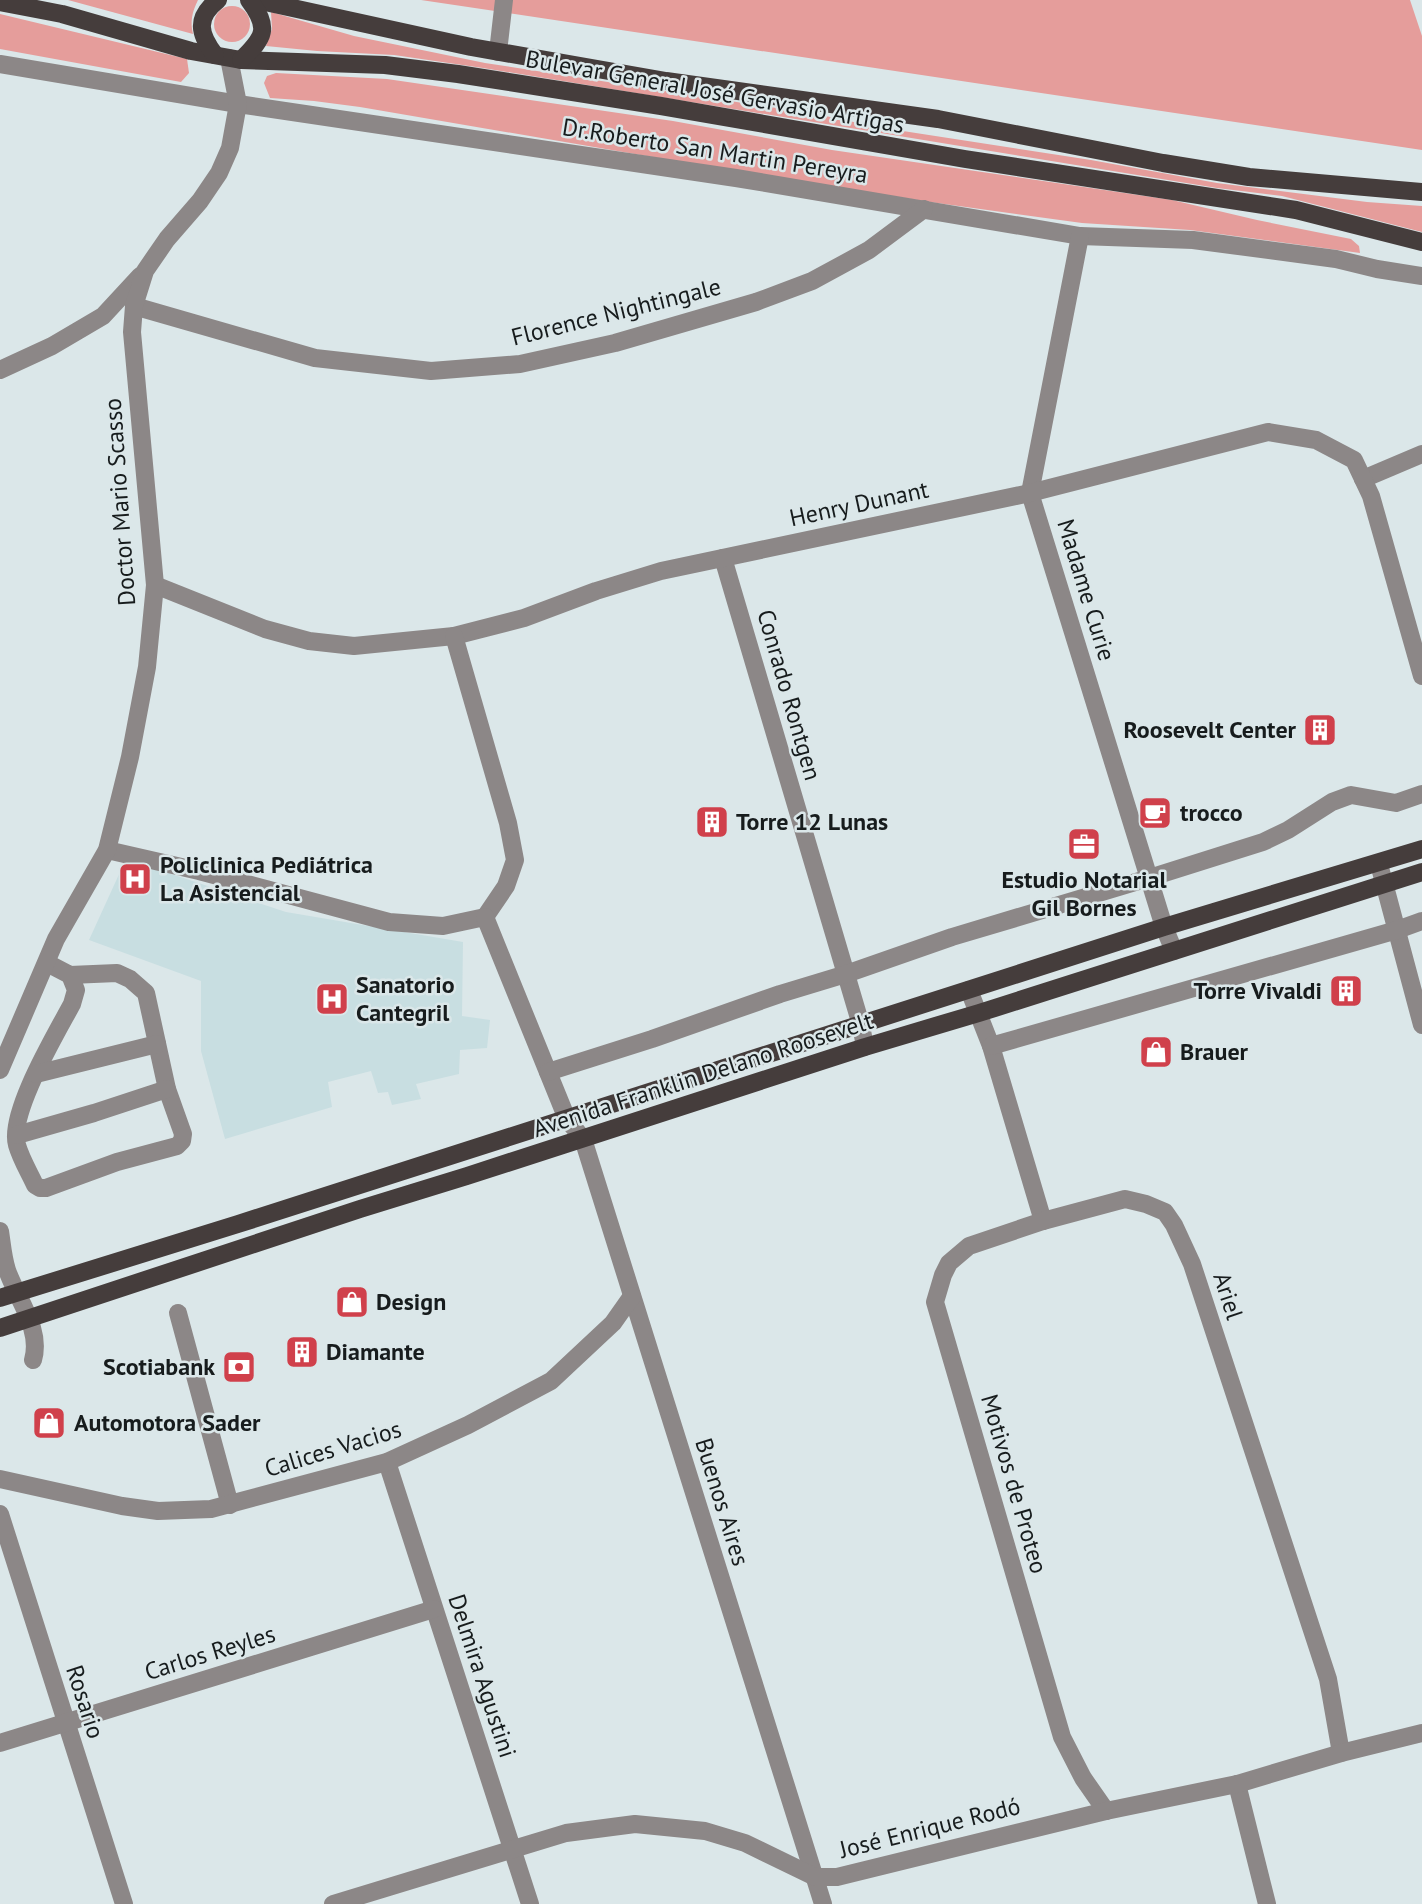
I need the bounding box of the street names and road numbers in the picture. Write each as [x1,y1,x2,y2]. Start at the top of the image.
street label: Bulevar General José Gervasio Artigas [523,43,907,140]
street label: Dr.Roberto San Martin Pereyra [560,111,870,190]
street label: Florence Nightingale [508,270,724,353]
street label: Doctor Mario Scasso [97,397,142,607]
street label: Henry Dunant [787,474,931,533]
street label: Madame Curie [1050,515,1123,665]
street label: Conrado Rontgen [750,606,829,784]
street label: Avenida Franklin Delano Roosevelt [529,1005,877,1144]
street label: Ariel [1206,1268,1251,1323]
street label: Motivos de Proteo [974,1391,1055,1577]
street label: Calices Vacios [261,1413,405,1484]
street label: Buenos Aires [688,1434,757,1569]
street label: Delmira Agustini [441,1590,524,1762]
street label: Carlos Reyles [141,1618,279,1687]
street label: Rosario [59,1661,112,1743]
street label: José Enrique Rodó [835,1790,1024,1865]

